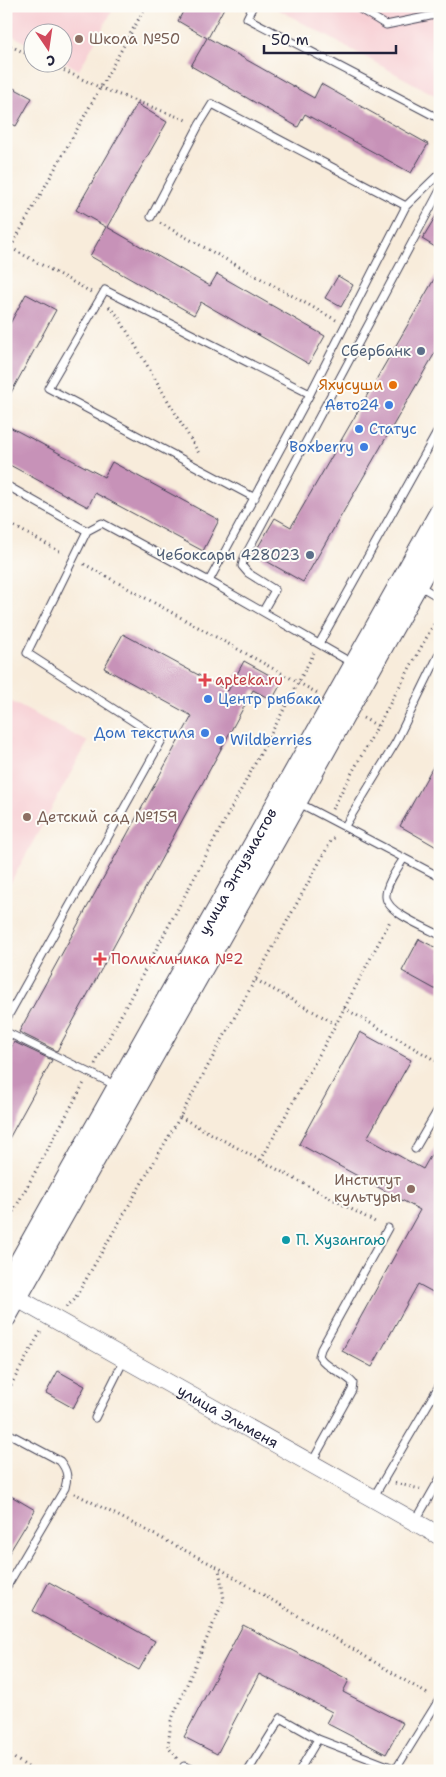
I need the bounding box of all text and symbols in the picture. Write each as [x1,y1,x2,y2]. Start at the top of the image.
north arrow [22,22,72,72]
scale bar [264,22,396,54]
place label: Школа №50 [89,29,180,49]
text: 50 m [271,30,309,50]
marker: Школа №50 [73,33,85,45]
text: С [45,51,57,70]
place label: Сбербанк [341,341,411,361]
marker: Сбербанк [415,345,427,357]
place label: Яхусуши [319,375,383,395]
marker: Яхусуши [387,379,399,391]
place label: Авто24 [325,395,379,415]
marker: Авто24 [383,399,395,411]
place label: Статус [369,419,417,439]
marker: Статус [353,423,365,435]
place label: Boxberry [289,437,354,457]
marker: Boxberry [358,441,370,453]
place label: Чебоксары 428023 [156,545,300,565]
marker: Чебоксары 428023 [304,549,316,561]
place label: apteka.ru [215,670,283,690]
marker: apteka.ru [199,674,211,686]
place label: Центр рыбака [218,689,323,709]
marker: Центр рыбака [202,693,214,705]
place label: Дом текстиля [94,723,195,743]
marker: Дом текстиля [199,727,211,739]
place label: Wildberries [230,730,312,750]
marker: Wildberries [214,734,226,746]
street label: улица Энтузиастов [194,804,282,939]
place label: Детский сад №159 [37,807,178,827]
marker: Детский сад №159 [21,811,33,823]
place label: Поликлиника №2 [111,949,243,969]
marker: Поликлиника №2 [93,952,107,966]
place label: Институт культуры [334,1170,401,1207]
marker: Институт культуры [405,1183,417,1195]
place label: П. Хузангаю [296,1230,386,1250]
marker: П. Хузангаю [280,1234,292,1246]
street label: улица Эльменя [174,1380,282,1453]

